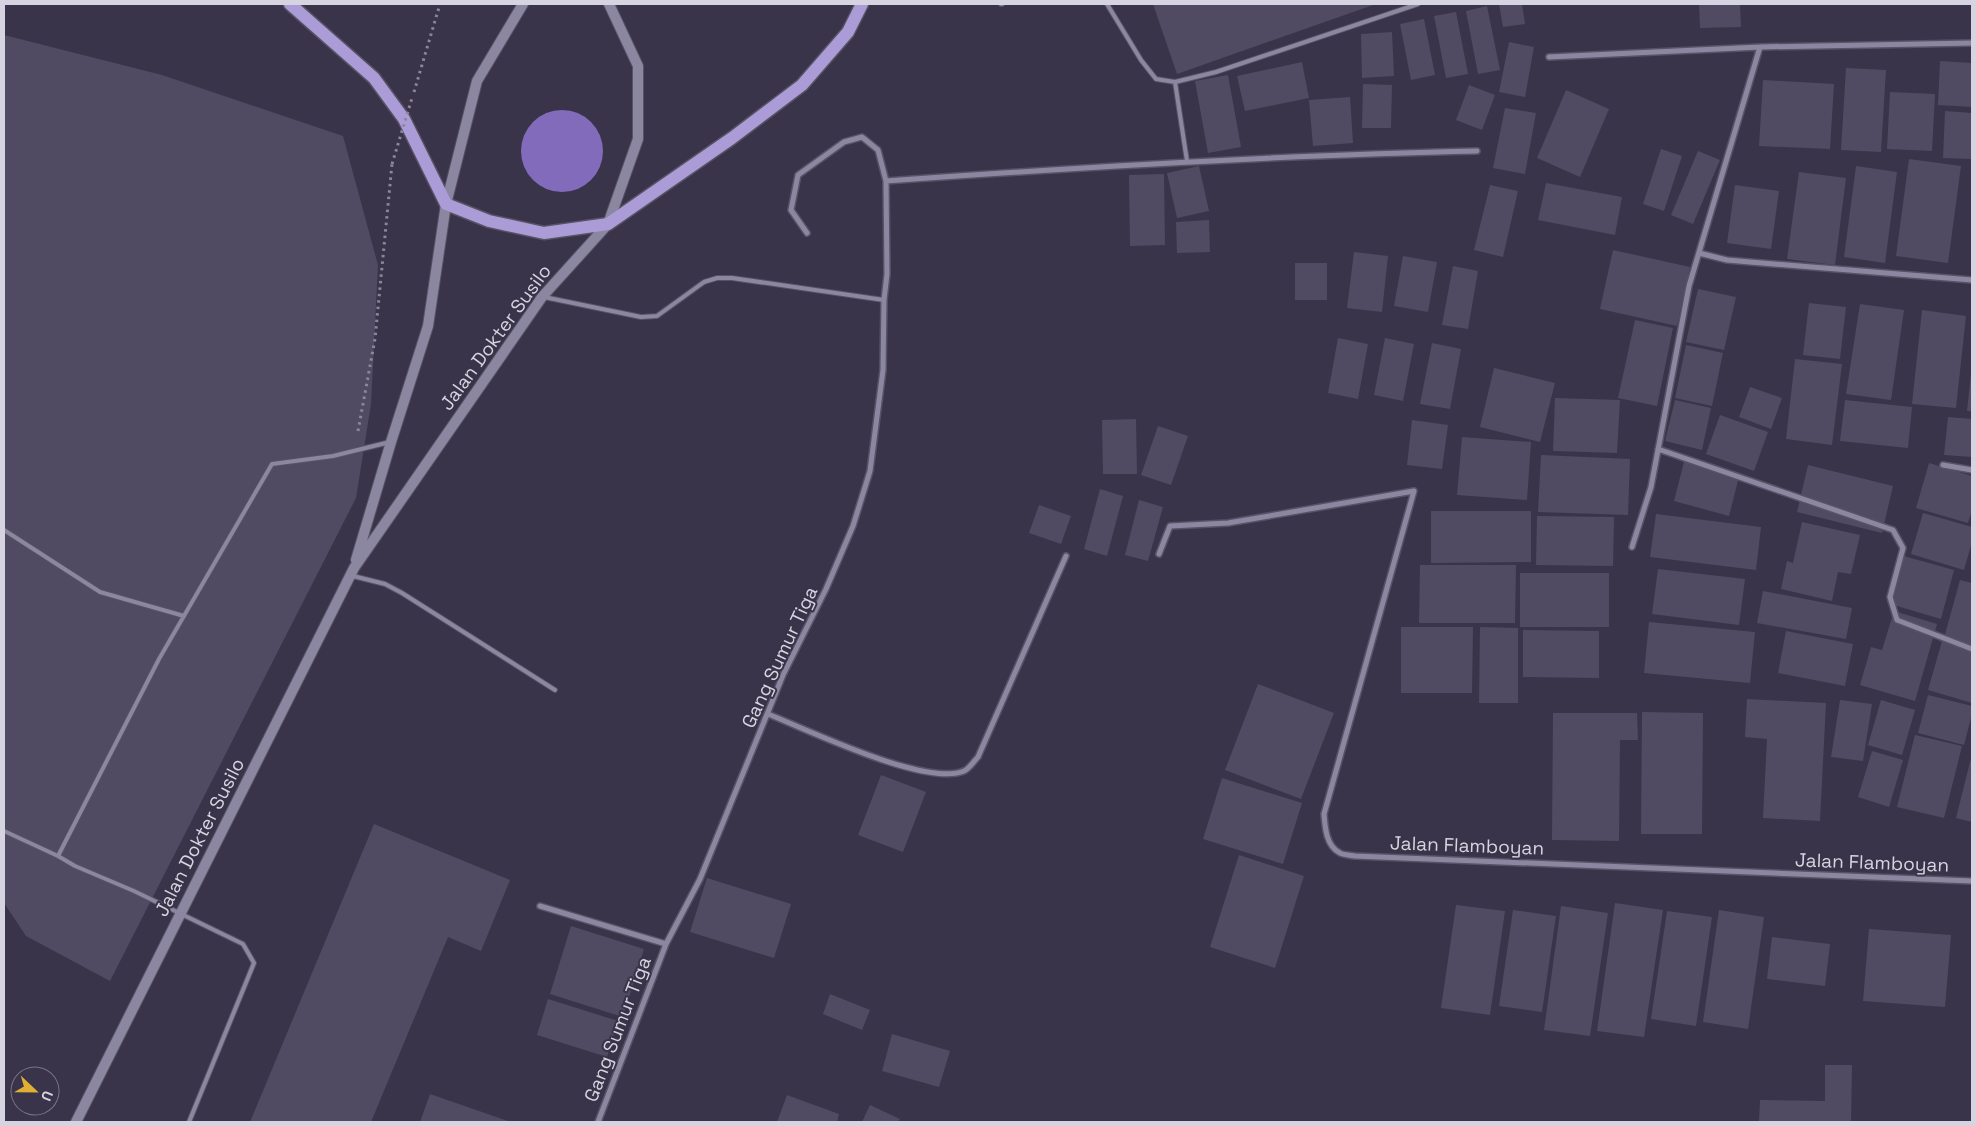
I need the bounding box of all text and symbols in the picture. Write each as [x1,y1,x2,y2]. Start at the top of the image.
street label: Jalan Dokter Susilo [434,259,557,415]
street label: Gang Sumur Tiga [736,582,823,732]
street label: Jalan Dokter Susilo [149,754,250,921]
street label: Jalan Flamboyan [1389,830,1544,861]
street label: Jalan Flamboyan [1794,847,1949,878]
street label: Gang Sumur Tiga [578,953,657,1105]
north arrow [10,1066,60,1116]
text: U [37,1088,57,1104]

